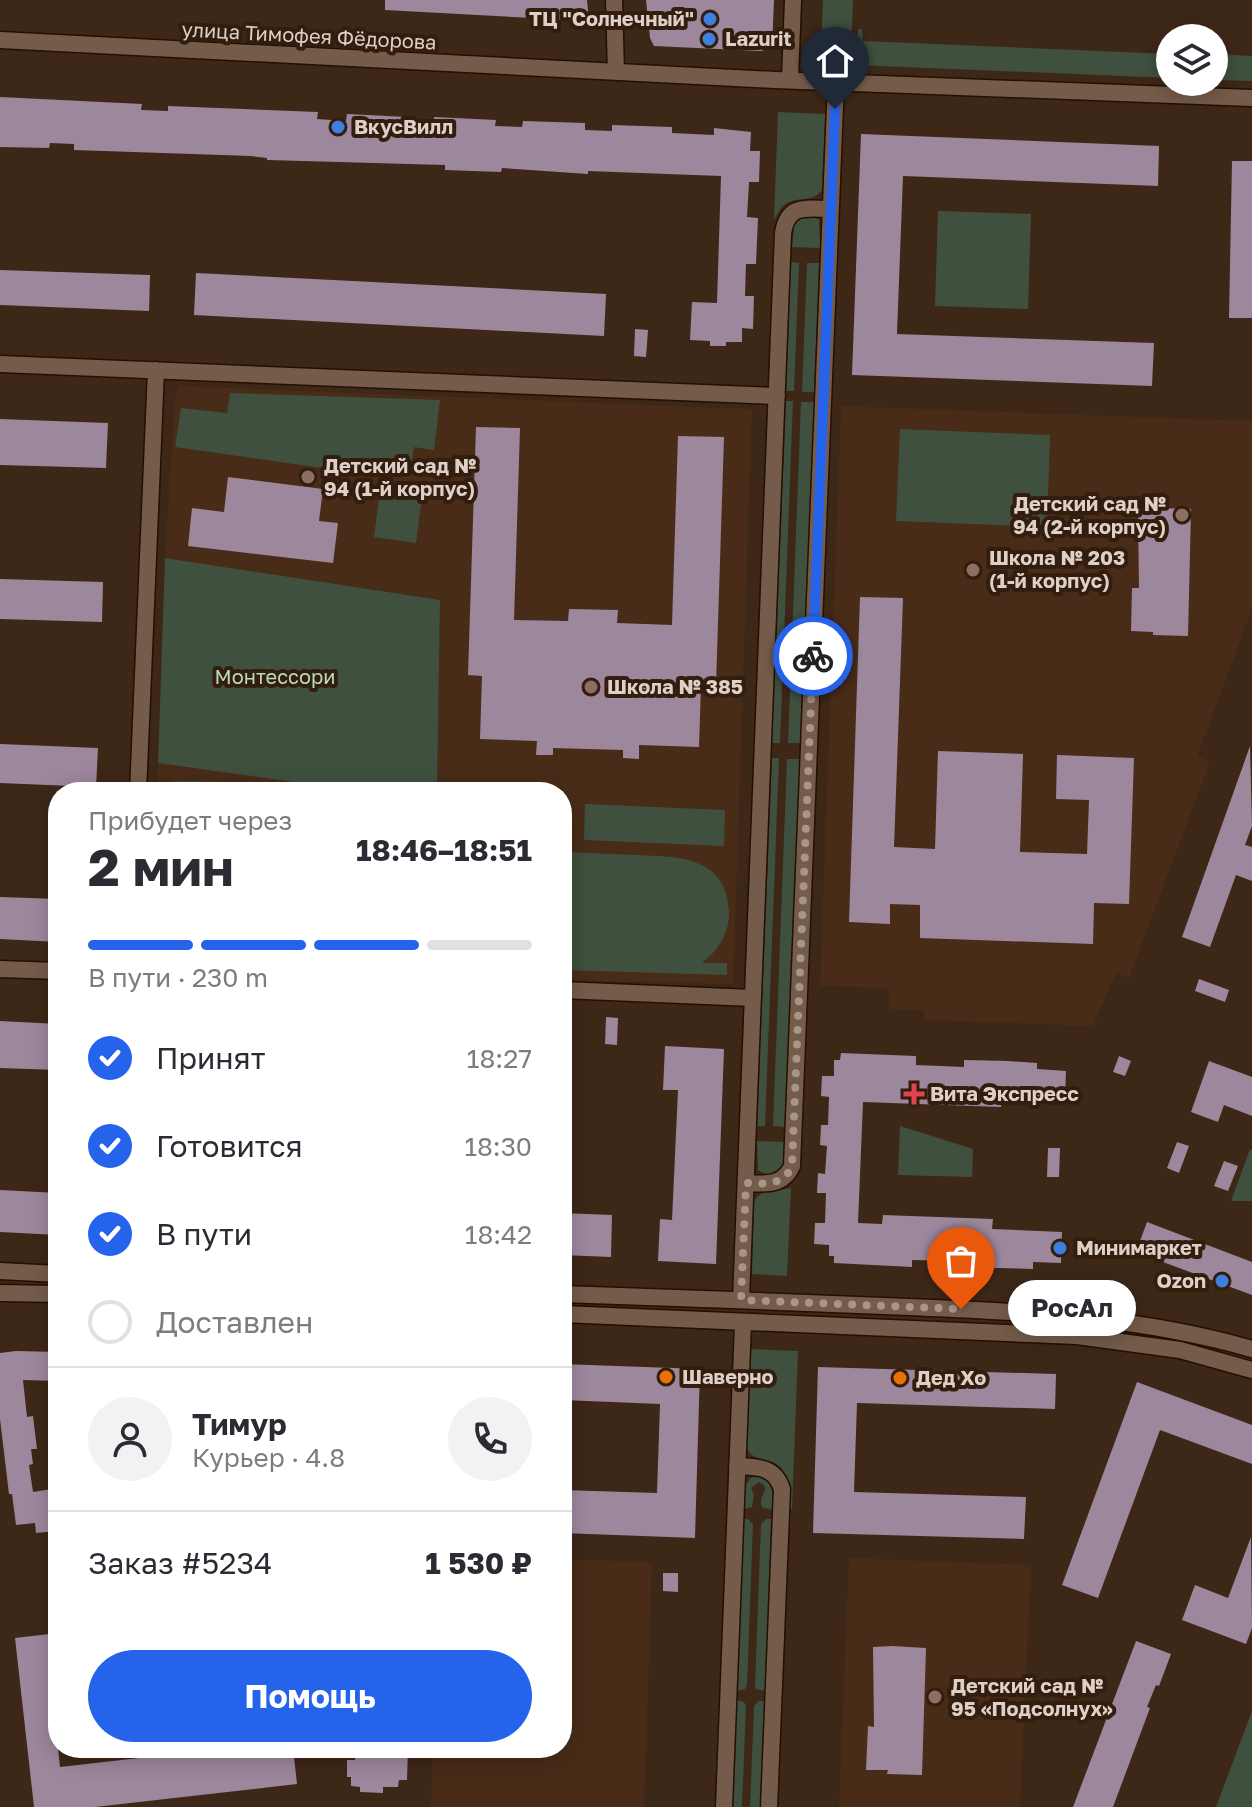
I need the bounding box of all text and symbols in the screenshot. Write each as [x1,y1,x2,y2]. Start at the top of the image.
place label: ТЦ "Солнечный" [529,6,694,30]
marker: ТЦ "Солнечный" [701,10,719,28]
street label: улица Тимофея Фёдорова [181,16,437,54]
map controls [1156,24,1228,96]
button: layers [1156,24,1228,96]
place label: Lazurit [725,26,792,50]
pin [801,27,869,109]
marker: Lazurit [700,30,718,48]
icon: home [813,39,857,83]
place label: ВкусВилл [354,114,453,138]
marker: ВкусВилл [329,118,347,136]
place label: Детский сад № 94 (1-й корпус) [324,453,476,500]
marker: Детский сад № 94 (1-й корпус) [299,468,317,486]
place label: Детский сад № 94 (2-й корпус) [1013,491,1166,538]
marker: Детский сад № 94 (2-й корпус) [1173,506,1191,524]
place label: Школа № 203 (1-й корпус) [989,545,1125,592]
marker: Школа № 203 (1-й корпус) [964,561,982,579]
courier [773,616,853,696]
icon: bike [791,634,835,678]
park label: Монтессори [215,664,335,688]
place label: Школа № 385 [607,674,743,698]
marker: Школа № 385 [582,678,600,696]
text: Прибудет через [88,805,292,836]
text: 18:46–18:51 [356,832,532,868]
text: 2 мин [88,835,234,897]
text: В пути · 230 m [88,962,268,993]
icon: check [88,1036,132,1080]
text: Принят [156,1040,265,1076]
text: 18:27 [467,1043,532,1074]
place label: Вита Экспресс [930,1081,1079,1105]
marker: Вита Экспресс [905,1085,923,1103]
icon: check [88,1124,132,1168]
text: Готовится [156,1128,303,1164]
text: 18:30 [464,1131,532,1162]
icon: check [88,1212,132,1256]
text: В пути [156,1216,252,1252]
text: 18:42 [465,1219,532,1250]
pin [927,1227,995,1309]
place label: Минимаркет [1076,1235,1202,1259]
icon: bag [939,1239,983,1283]
marker: Минимаркет [1051,1239,1069,1257]
place label: Ozon [1157,1268,1206,1292]
marker: Ozon [1213,1272,1231,1290]
callout: РосАл [1009,1281,1137,1337]
text: РосАл [1031,1292,1113,1323]
text: Доставлен [156,1304,313,1340]
place label: Шаверно [682,1364,774,1388]
place label: Дед Хо [916,1365,986,1389]
marker: Шаверно [657,1368,675,1386]
marker: Дед Хо [891,1369,909,1387]
button: person [88,1397,172,1481]
button: phone [448,1397,532,1481]
text: Тимур [192,1406,287,1442]
text: Курьер · 4.8 [192,1442,345,1473]
text: Заказ #5234 [88,1545,272,1581]
text: 1 530 ₽ [425,1545,532,1581]
button: Помощь [88,1650,532,1742]
place label: Детский сад № 95 «Подсолнух» [951,1673,1113,1720]
marker: Детский сад № 95 «Подсолнух» [926,1688,944,1706]

